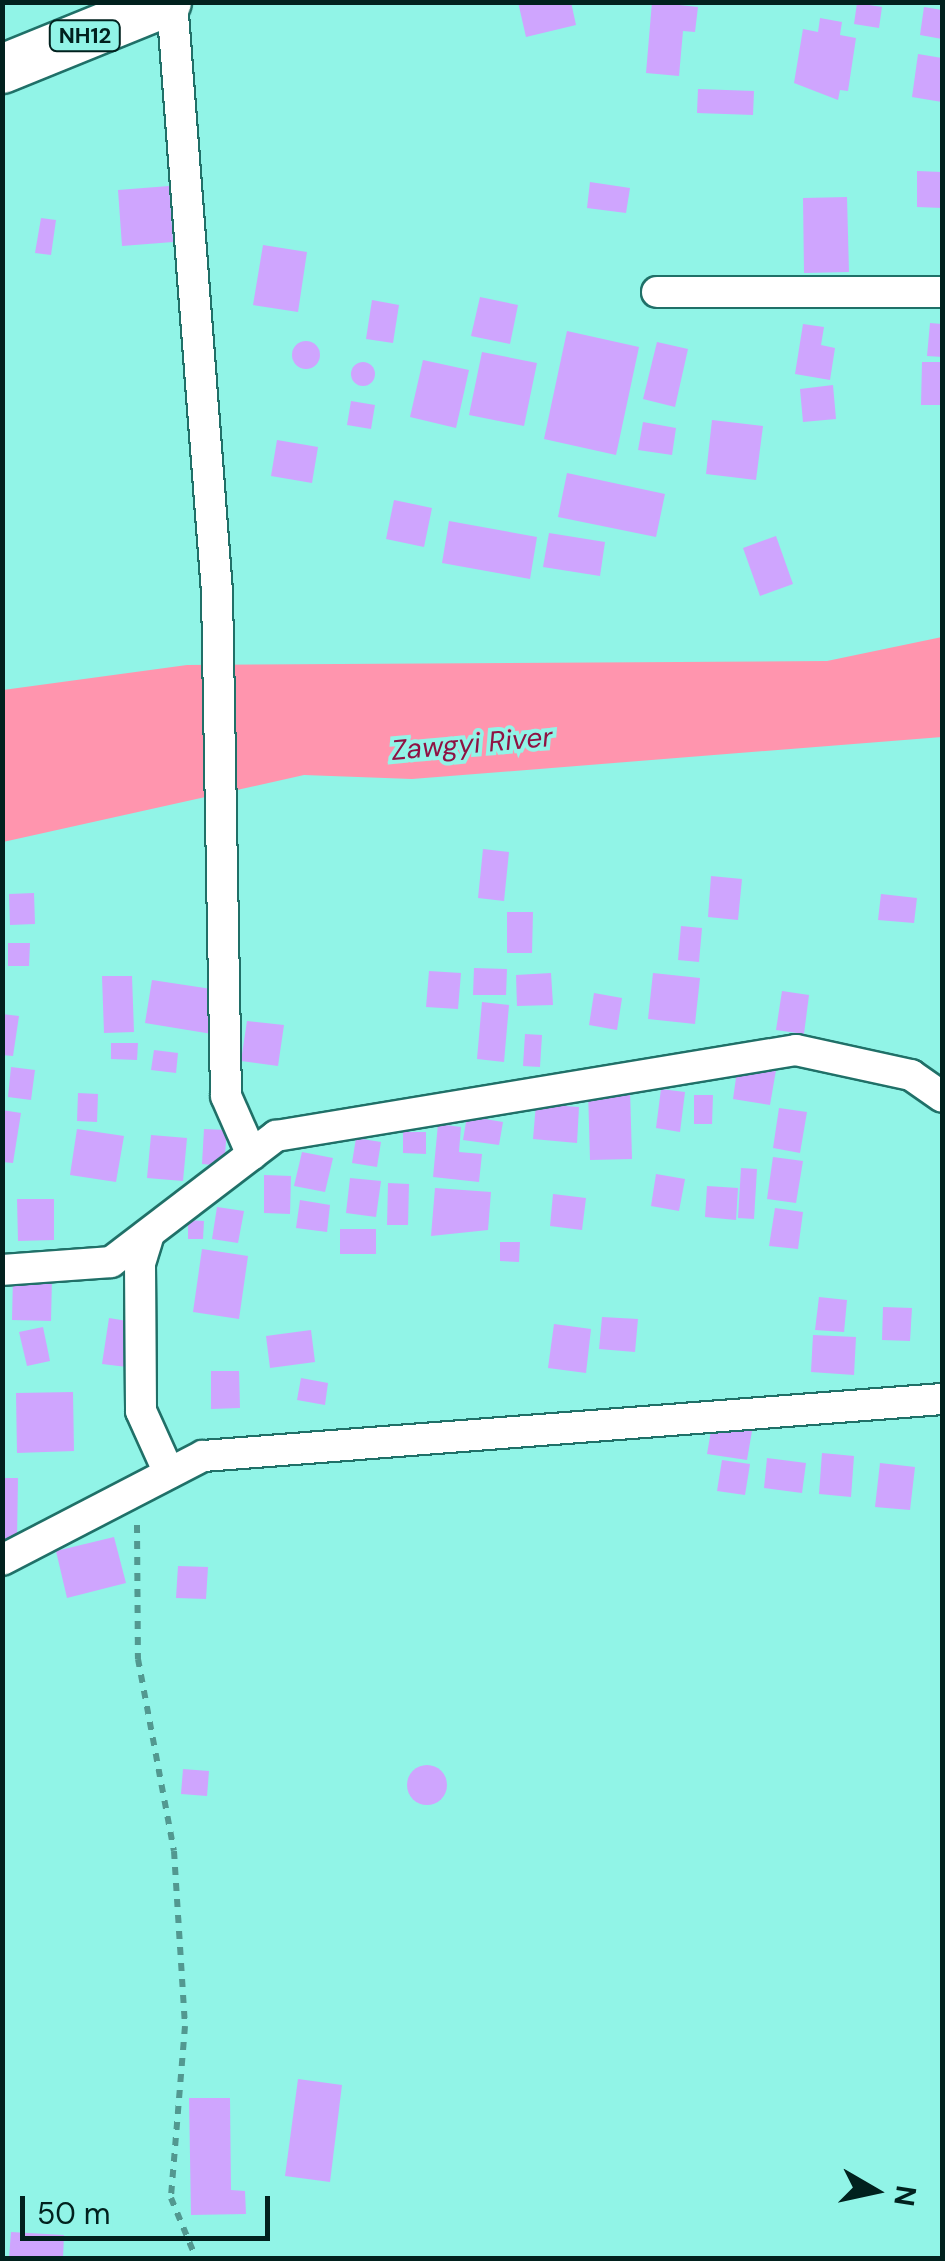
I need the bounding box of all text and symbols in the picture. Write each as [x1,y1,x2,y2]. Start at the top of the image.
road number: NH12 [48,19,122,53]
water label: Zawgyi River [390,720,554,768]
north arrow [825,2141,925,2241]
scale bar [25,2176,275,2238]
text: N [885,2183,925,2209]
text: 50 m [37,2194,111,2233]

